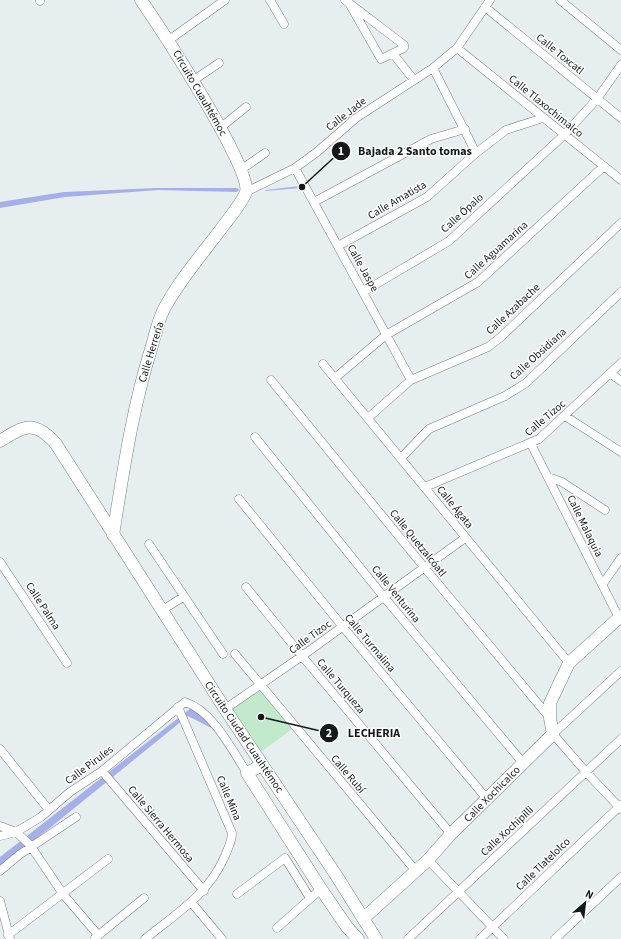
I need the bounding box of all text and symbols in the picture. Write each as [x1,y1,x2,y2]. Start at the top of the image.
street label: Calle Toxcatl [533,30,587,78]
street label: Circuito Cuauhtémoc [169,47,231,139]
street label: Calle Tlaxochimalco [506,71,586,141]
street label: Calle Jade [323,93,370,135]
callout: Bajada 2 Santo tomas [331,139,480,163]
text: 1 [338,143,344,160]
text: Bajada 2 Santo tomas [358,143,472,160]
street label: Calle Amatista [365,177,429,223]
street label: Calle Ópalo [437,190,487,236]
street label: Calle Aguamarina [461,217,531,283]
street label: Calle Jaspe [344,242,382,295]
street label: Calle Azabache [483,280,544,338]
street label: Calle Herrería [135,320,167,384]
street label: Calle Obsidiana [506,324,570,384]
street label: Calle Tizoc [521,396,569,440]
street label: Calle Ágata [433,483,477,531]
street label: Calle Malaquia [564,492,606,560]
street label: Calle Quetzalcóatl [386,506,450,580]
street label: Calle Venturina [368,562,424,626]
street label: Calle Palma [22,579,64,633]
street label: Calle Turmalina [341,611,399,675]
street label: Calle Tizoc [286,616,334,658]
street label: Calle Turqueza [314,655,368,717]
street label: Circuito Ciudad Cuauhtémoc [201,678,287,796]
callout: LECHERIA [319,721,408,745]
text: 2 [326,725,332,742]
text: LECHERIA [348,725,400,742]
street label: Calle Pirules [62,742,116,788]
street label: Calle Rubí [327,752,369,797]
street label: Calle Xochicalco [460,762,524,826]
street label: Calle Mina [213,773,245,823]
street label: Calle Sierra Hermosa [124,782,198,866]
street label: Calle Xochipilli [477,803,537,859]
street label: Calle Tlatelolco [512,834,574,894]
north arrow [565,883,605,923]
text: N [583,886,596,903]

